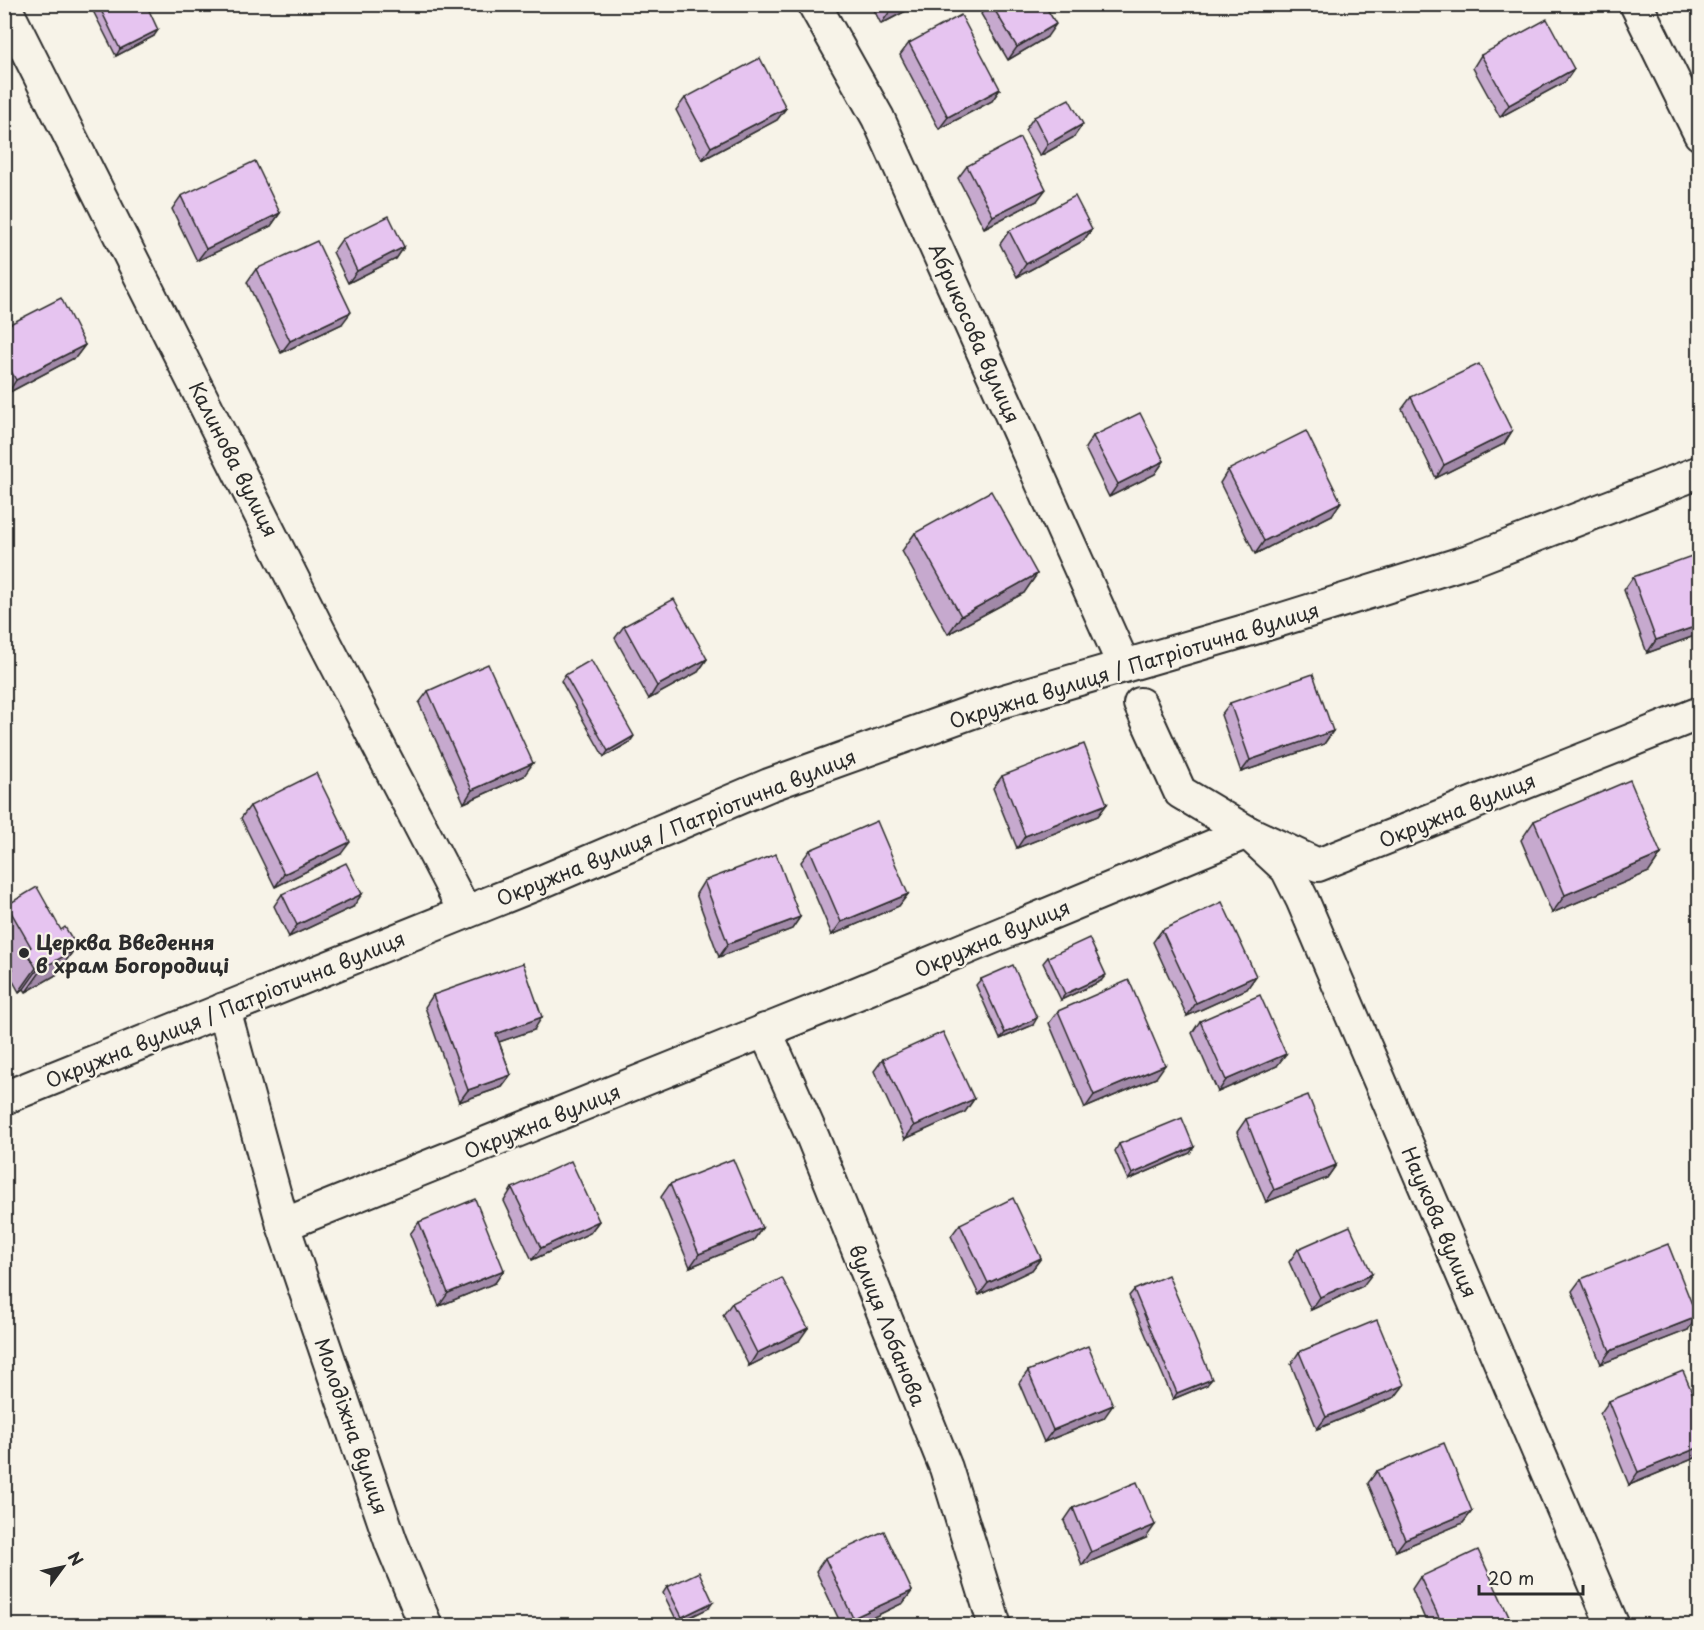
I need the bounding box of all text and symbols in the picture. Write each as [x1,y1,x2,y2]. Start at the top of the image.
street label: Абрикосова вулиця [922,238,1028,428]
street label: Калинова вулиця [182,376,286,542]
street label: Окружна вулиця / Патріотична вулиця [945,594,1323,736]
street label: Окружна вулиця / Патріотична вулиця [492,741,860,913]
street label: Окружна вулиця [1374,765,1540,855]
street label: Окружна вулиця [910,892,1074,984]
street label: Окружна вулиця / Патріотична вулиця [41,923,409,1095]
place label: Церква Введення в храм Богородиці [36,927,229,980]
marker: Церква Введення в храм Богородиці [17,946,31,960]
street label: Окружна вулиця [459,1076,625,1166]
street label: Наукова вулиця [1395,1142,1485,1302]
street label: вулиця Лобанова [842,1240,934,1411]
street label: Молодіжна вулиця [308,1334,396,1518]
north arrow [33,1537,93,1597]
text: N [63,1546,90,1570]
scale bar [1479,1558,1582,1596]
text: 20 m [1488,1564,1534,1591]

